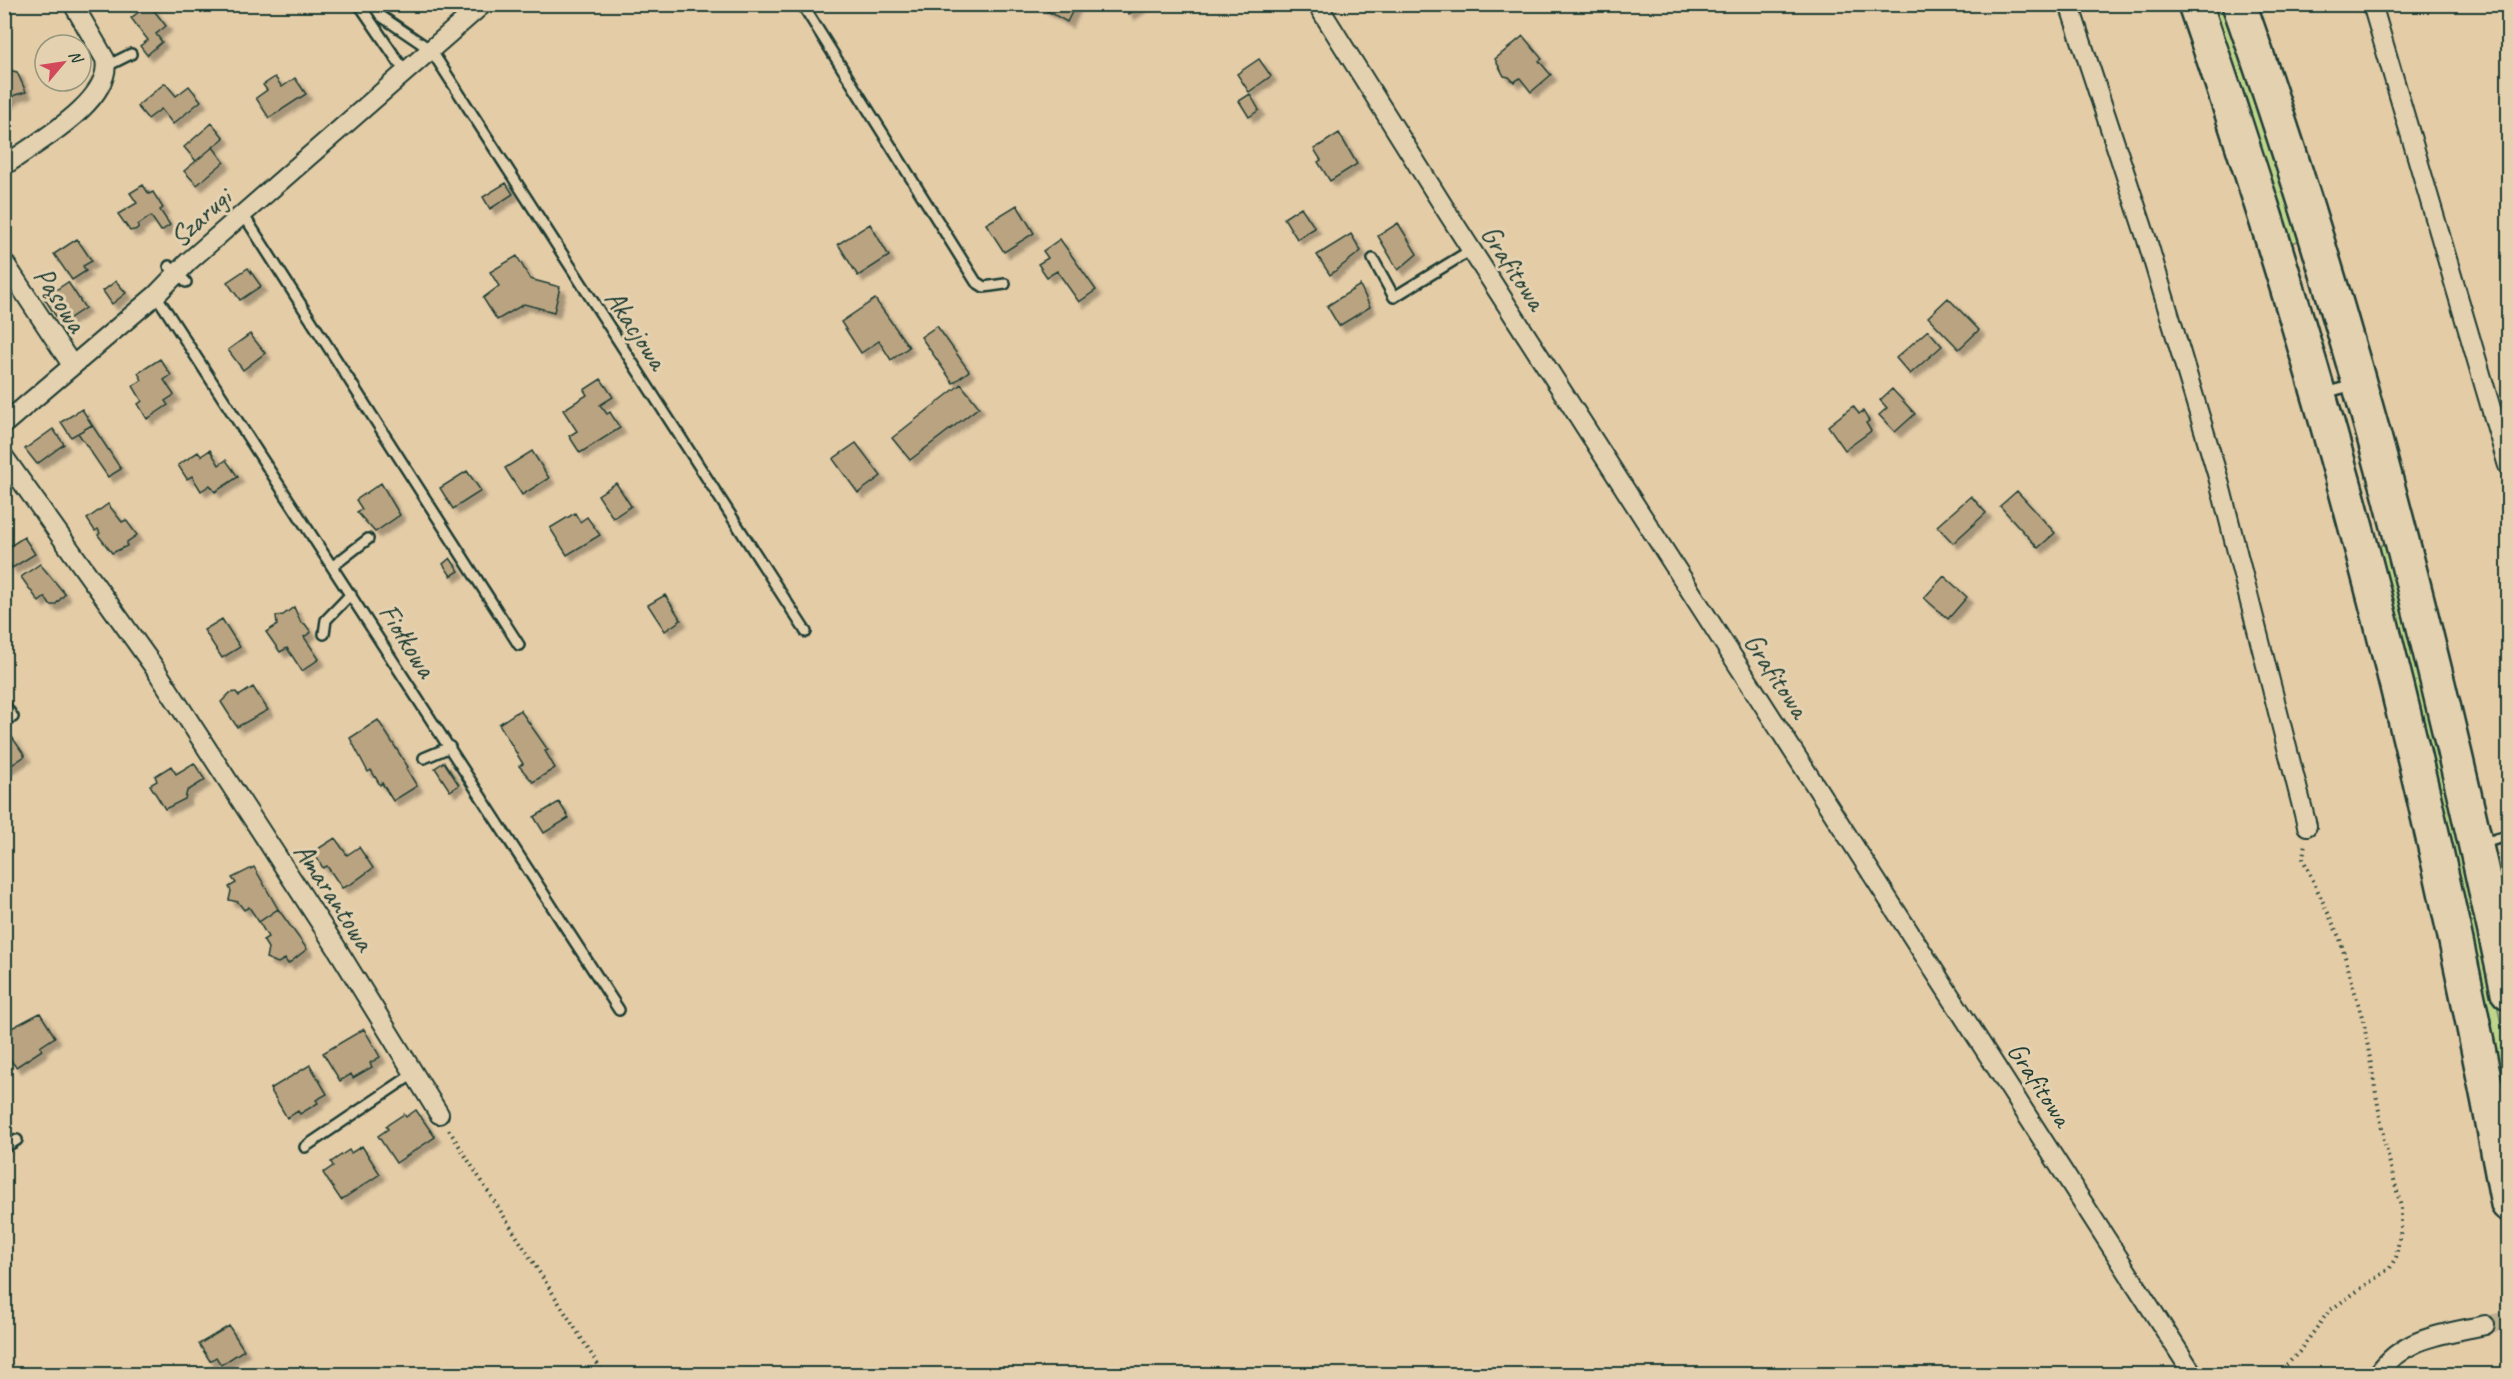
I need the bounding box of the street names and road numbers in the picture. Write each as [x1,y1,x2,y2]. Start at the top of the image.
street label: Szarugi [162,178,241,254]
street label: Grafitowa [1474,218,1556,318]
street label: Pąsowa [27,260,96,340]
street label: Akacjowa [598,283,677,377]
street label: Fiołkowa [371,597,446,685]
street label: Grafitowa [1737,626,1819,726]
street label: Amarantowa [287,835,384,958]
street label: Grafitowa [2000,1035,2082,1135]

